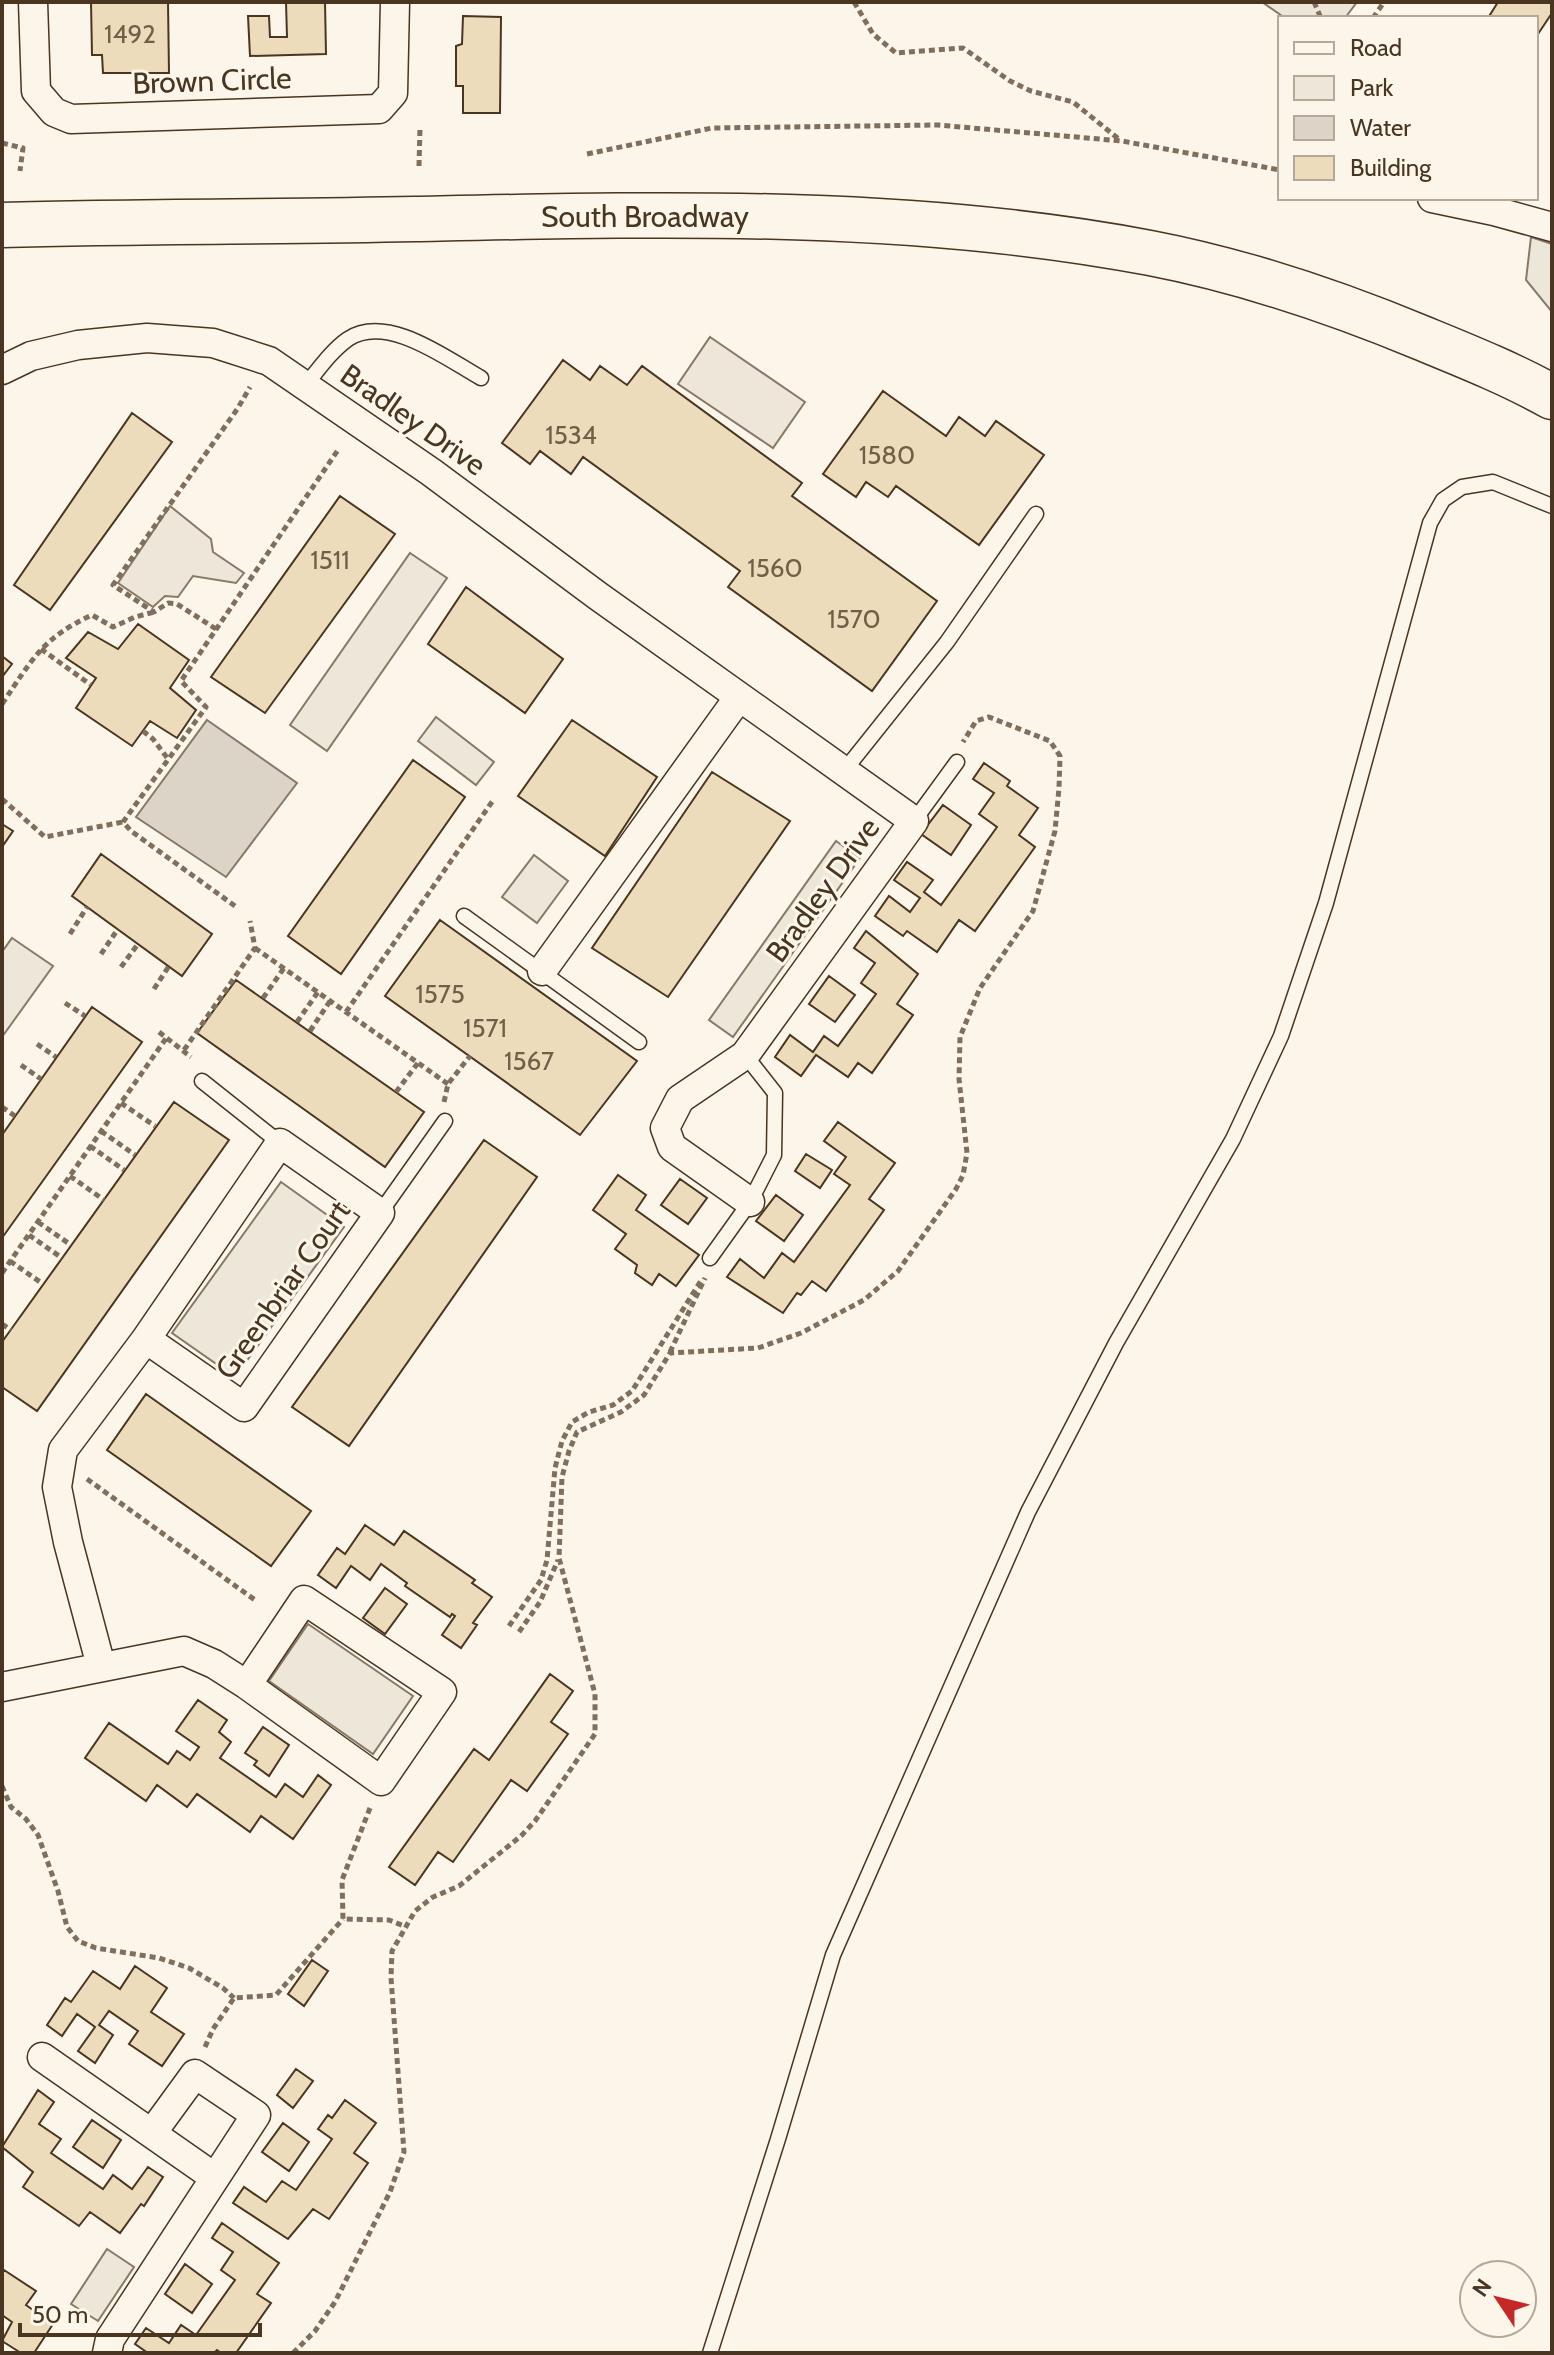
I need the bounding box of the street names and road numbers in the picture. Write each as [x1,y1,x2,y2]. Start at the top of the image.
street label: Brown Circle [132,59,292,102]
street label: South Broadway [541,198,749,235]
street label: Bradley Drive [333,356,493,483]
street label: Bradley Drive [758,810,887,969]
street label: Greenbriar Court [207,1193,358,1386]

